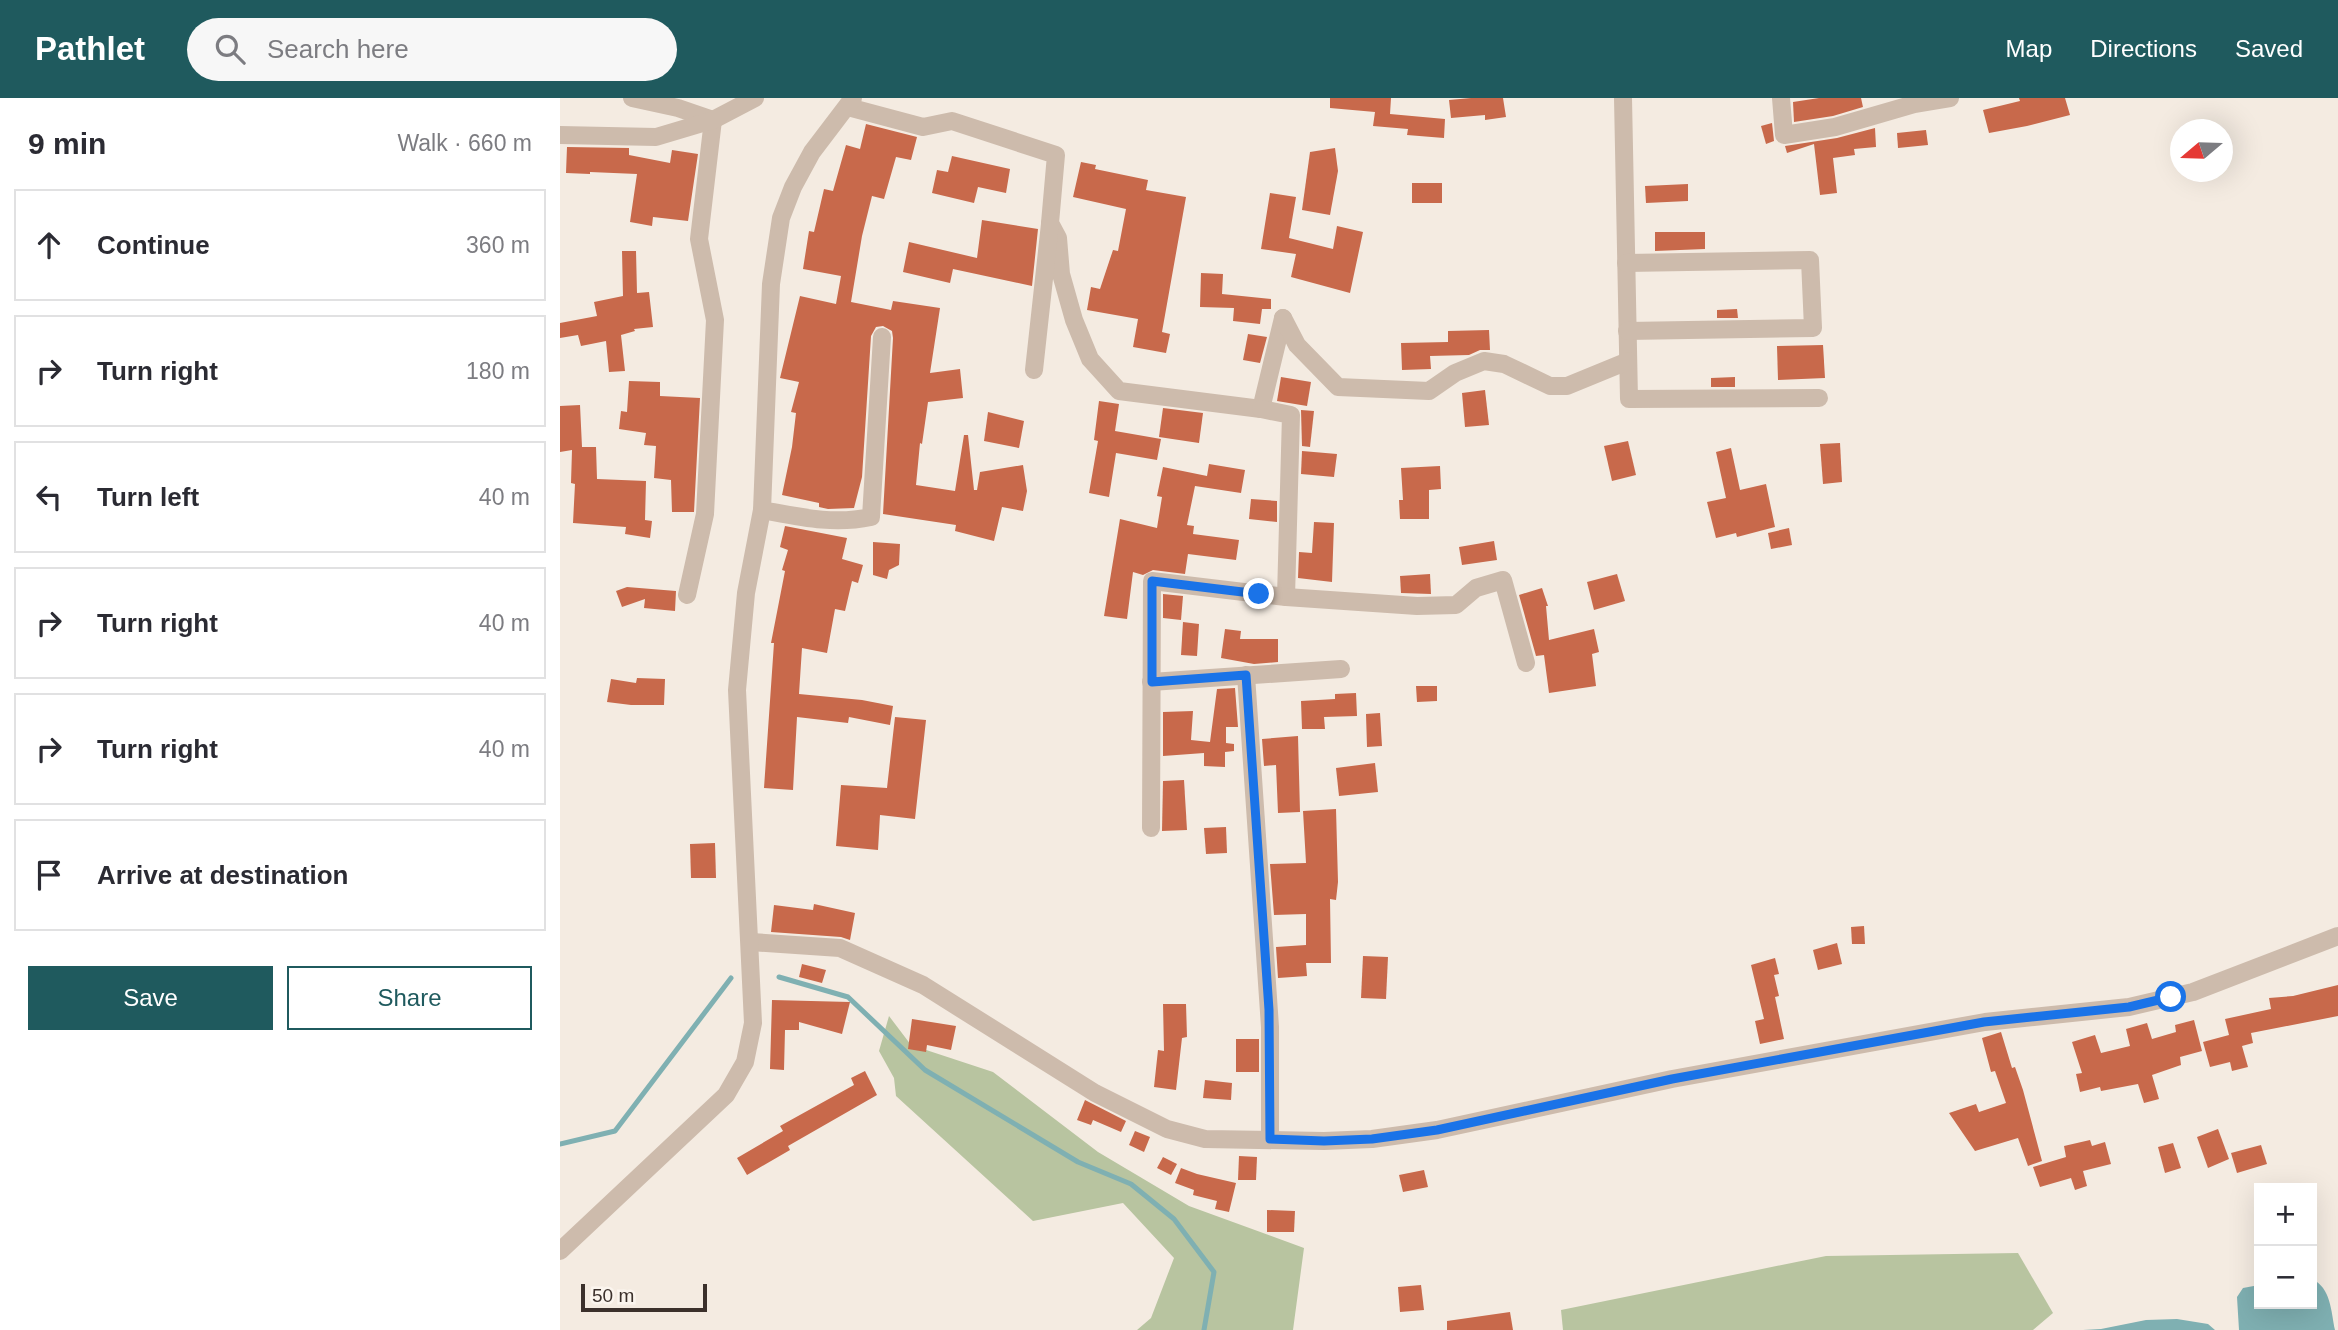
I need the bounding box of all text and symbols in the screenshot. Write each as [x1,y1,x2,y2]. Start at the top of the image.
search box [187,18,677,81]
text: Pathlet [35,30,145,67]
icon: search [211,30,249,68]
text: Search here [267,34,409,64]
text: Map [2006,35,2052,62]
text: Directions [2090,35,2197,62]
text: Saved [2235,35,2303,62]
north arrow [2170,119,2233,182]
text: 9 min [28,127,106,160]
text: Walk · 660 m [397,130,532,156]
icon: ahead [30,226,68,264]
text: Continue [97,230,210,260]
text: 360 m [466,232,530,258]
icon: right [30,352,68,390]
text: Turn right [97,356,218,386]
text: 180 m [466,358,530,384]
icon: left [30,478,68,516]
text: Turn left [97,482,199,512]
text: 40 m [479,484,530,510]
route end [1243,578,1274,609]
icon: right [30,604,68,642]
text: Turn right [97,608,218,638]
text: 40 m [479,610,530,636]
icon: right [30,730,68,768]
text: Turn right [97,734,218,764]
text: 40 m [479,736,530,762]
icon: arrive [30,856,68,894]
text: Arrive at destination [97,860,348,890]
button: Save [28,966,273,1030]
button: Share [287,966,532,1030]
route start [2155,981,2186,1012]
map controls [2254,1183,2317,1309]
button: + [2254,1183,2317,1246]
button: − [2254,1246,2317,1309]
scale bar [581,1281,707,1313]
text: 50 m [592,1285,634,1306]

